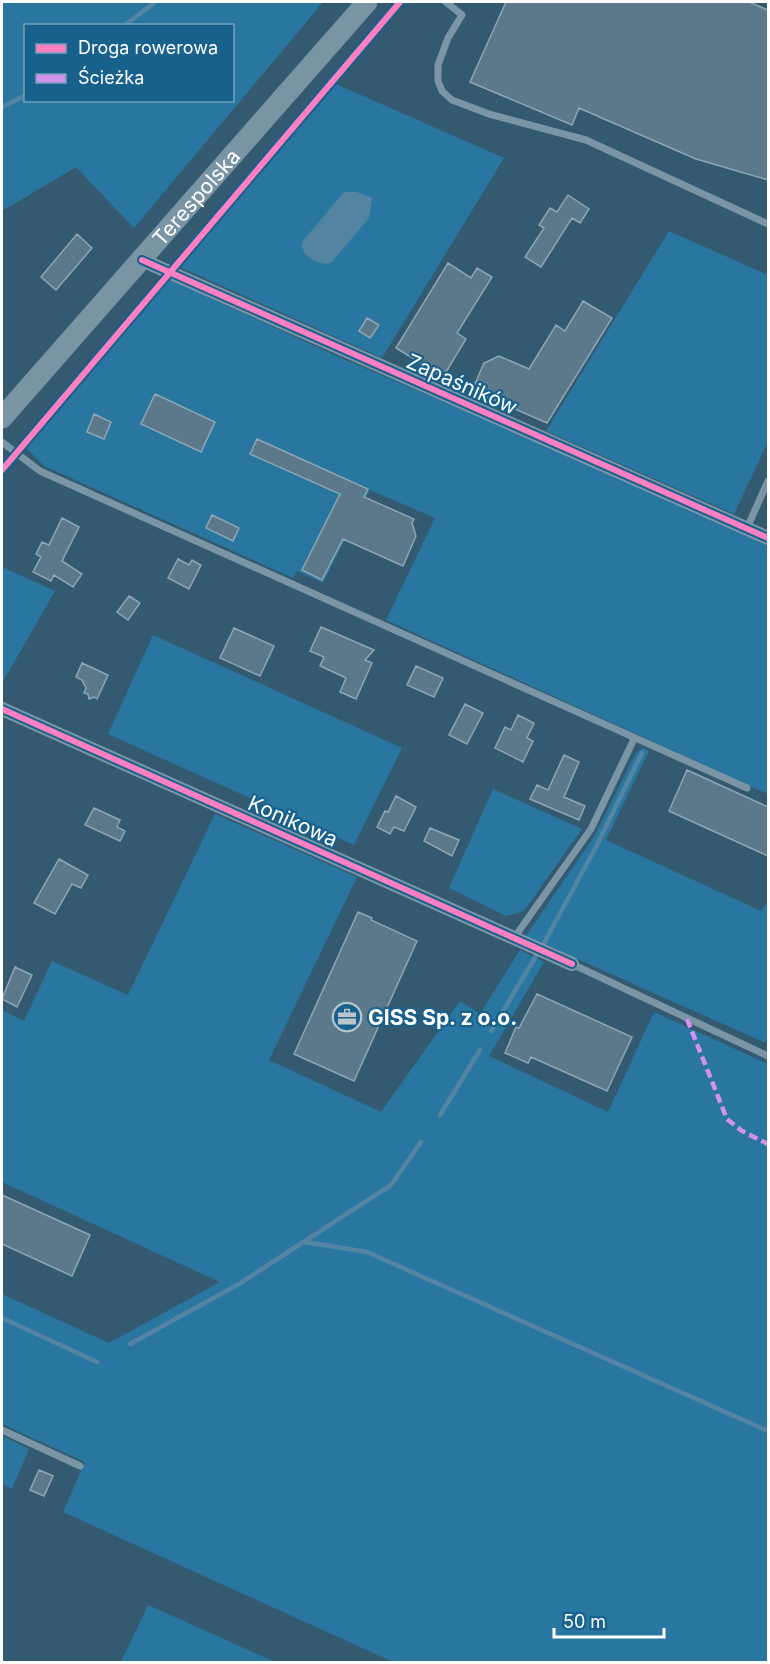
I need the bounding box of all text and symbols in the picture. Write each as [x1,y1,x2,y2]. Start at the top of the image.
legend [24,24,234,102]
text: Droga rowerowa [78,37,218,58]
text: Ścieżka [78,66,144,88]
street label: Terespolska [147,144,245,250]
street label: Zapaśników [403,348,521,420]
street label: Konikowa [244,790,342,852]
office icon: GISS Sp. z o.o. [331,1001,363,1033]
place label: GISS Sp. z o.o. [368,1005,517,1030]
scale bar [554,1601,664,1639]
text: 50 m [563,1611,606,1632]

